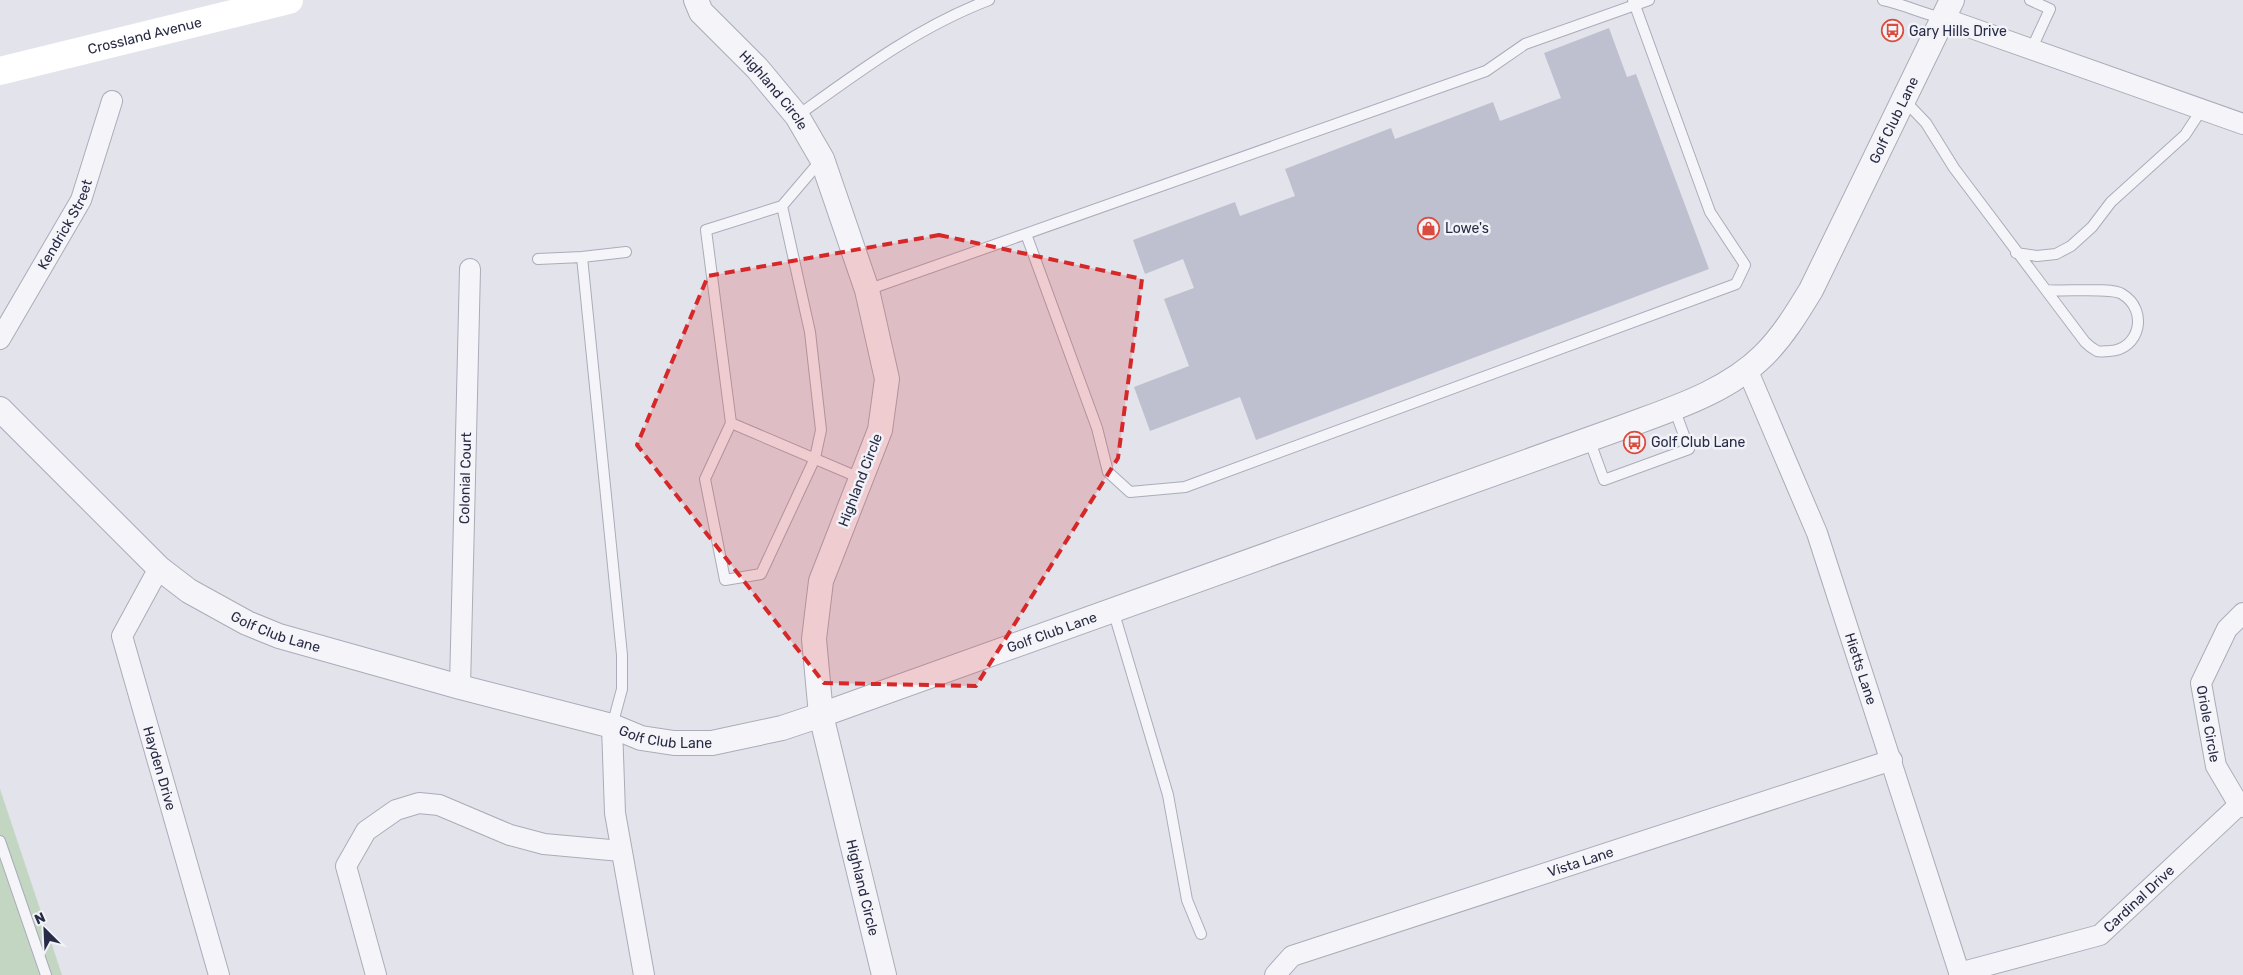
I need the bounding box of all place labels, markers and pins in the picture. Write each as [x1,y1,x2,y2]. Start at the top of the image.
bus stop icon: Gary Hills Drive [1881,19,1905,43]
place label: Gary Hills Drive [1909,23,2007,40]
shop icon: Lowe's [1417,216,1441,240]
place label: Lowe's [1445,220,1489,237]
bus stop icon: Golf Club Lane [1623,430,1647,454]
place label: Golf Club Lane [1651,434,1745,451]

